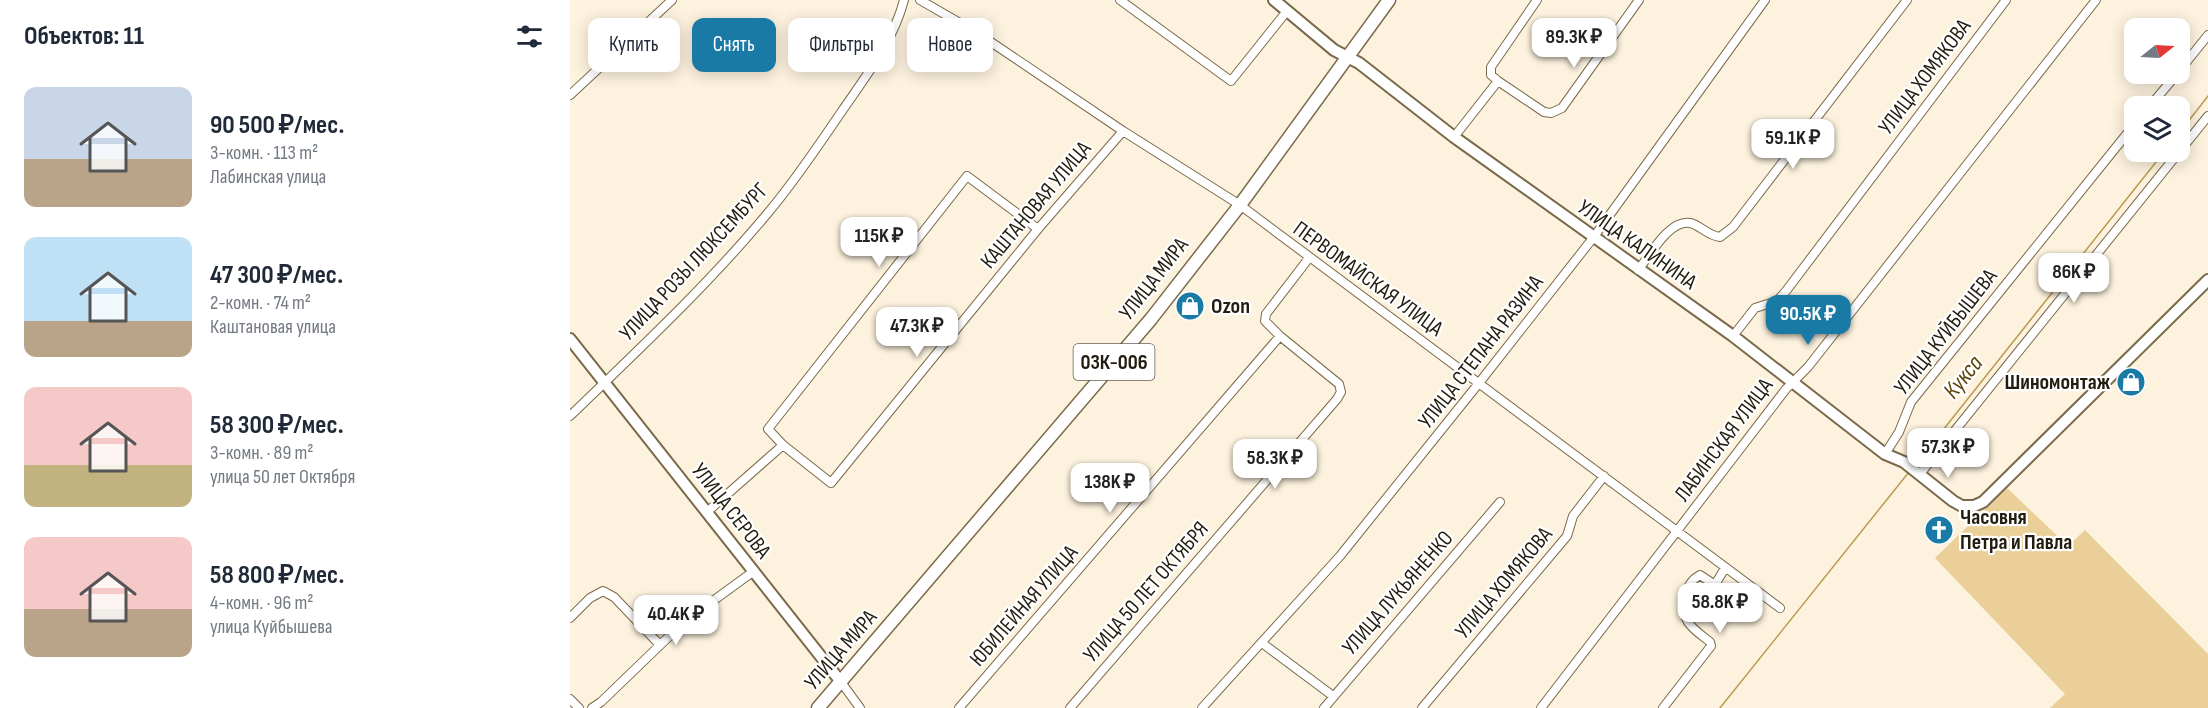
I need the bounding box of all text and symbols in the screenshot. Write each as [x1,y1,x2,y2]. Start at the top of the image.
street label: УЛИЦА ХОМЯКОВА [1873,14,1977,140]
chip: Купить [588,18,680,72]
chip: Снять [692,18,776,72]
chip: Фильтры [788,18,895,72]
chip: Новое [907,18,993,72]
pin: 89.3K ₽ [1519,18,1629,69]
north arrow [2124,18,2190,84]
map controls [2124,18,2190,162]
icon: filters [513,20,546,53]
text: Объектов: 11 [24,21,144,52]
text: 89.3K ₽ [1546,25,1602,49]
button: layers [2124,96,2190,162]
text: 90 500 ₽/мес. [210,110,344,141]
icon: home [72,111,144,183]
pin: 59.1K ₽ [1738,119,1848,170]
text: 59.1K ₽ [1765,126,1821,150]
street label: КАШТАНОВАЯ УЛИЦА [975,135,1097,274]
text: 3-комн. · 113 m² [210,141,318,165]
text: Лабинская улица [210,165,326,189]
street label: УЛИЦА РОЗЫ ЛЮКСЕМБУРГ [614,178,774,346]
street label: УЛИЦА КАЛИНИНА [1572,194,1702,296]
street label: ПЕРВОМАЙСКАЯ УЛИЦА [1288,216,1449,343]
pin: 115K ₽ [830,217,928,268]
text: 115K ₽ [854,224,904,248]
street label: УЛИЦА МИРА [1113,232,1195,326]
pin: 86K ₽ [2032,253,2116,304]
text: 47 300 ₽/мес. [210,260,343,291]
text: 86K ₽ [2052,260,2096,284]
icon: home [72,261,144,333]
street label: УЛИЦА КУЙБЫШЕВА [1889,263,2004,400]
street label: УЛИЦА СТЕПАНА РАЗИНА [1413,269,1550,434]
shop icon: Ozon [1174,290,1206,322]
text: 2-комн. · 74 m² [210,291,311,315]
place label: Ozon [1211,293,1250,320]
pin: 90.5K ₽ [1753,295,1863,346]
text: 90.5K ₽ [1780,302,1836,326]
pin: 47.3K ₽ [862,307,972,358]
text: 47.3K ₽ [890,314,944,338]
text: Каштановая улица [210,315,336,339]
road number: 03К-006 [1074,344,1154,380]
water label: Кукса [1937,349,1989,404]
shop icon: Шиномонтаж [2115,366,2147,398]
place label: Шиномонтаж [2004,369,2111,396]
street label: ЛАБИНСКАЯ УЛИЦА [1669,373,1779,507]
text: 58 300 ₽/мес. [210,410,344,441]
icon: home [72,411,144,483]
pin: 57.3K ₽ [1893,428,2003,479]
text: 57.3K ₽ [1921,435,1975,459]
pin: 58.3K ₽ [1220,439,1330,490]
text: 3-комн. · 89 m² [210,441,313,465]
text: 58.3K ₽ [1247,446,1303,470]
street label: УЛИЦА СЕРОВА [685,458,777,565]
pin: 138K ₽ [1061,463,1159,514]
text: улица 50 лет Октября [210,465,355,489]
text: 138K ₽ [1085,470,1135,494]
place label: Часовня Петра и Павла [1960,504,2072,556]
church icon: Часовня Петра и Павла [1923,514,1955,546]
street label: УЛИЦА 50 ЛЕТ ОКТЯБРЯ [1078,516,1214,668]
street label: УЛИЦА ХОМЯКОВА [1450,521,1559,644]
street label: УЛИЦА ЛУКЬЯНЕНКО [1337,525,1459,661]
street label: ЮБИЛЕЙНАЯ УЛИЦА [964,539,1084,672]
text: 58 800 ₽/мес. [210,560,344,591]
icon: home [72,561,144,633]
pin: 58.8K ₽ [1665,583,1775,634]
text: 58.8K ₽ [1692,590,1748,614]
text: 4-комн. · 96 m² [210,591,313,615]
pin: 40.4K ₽ [621,595,731,646]
text: 40.4K ₽ [648,602,704,626]
street label: УЛИЦА МИРА [799,604,883,696]
text: улица Куйбышева [210,615,332,639]

